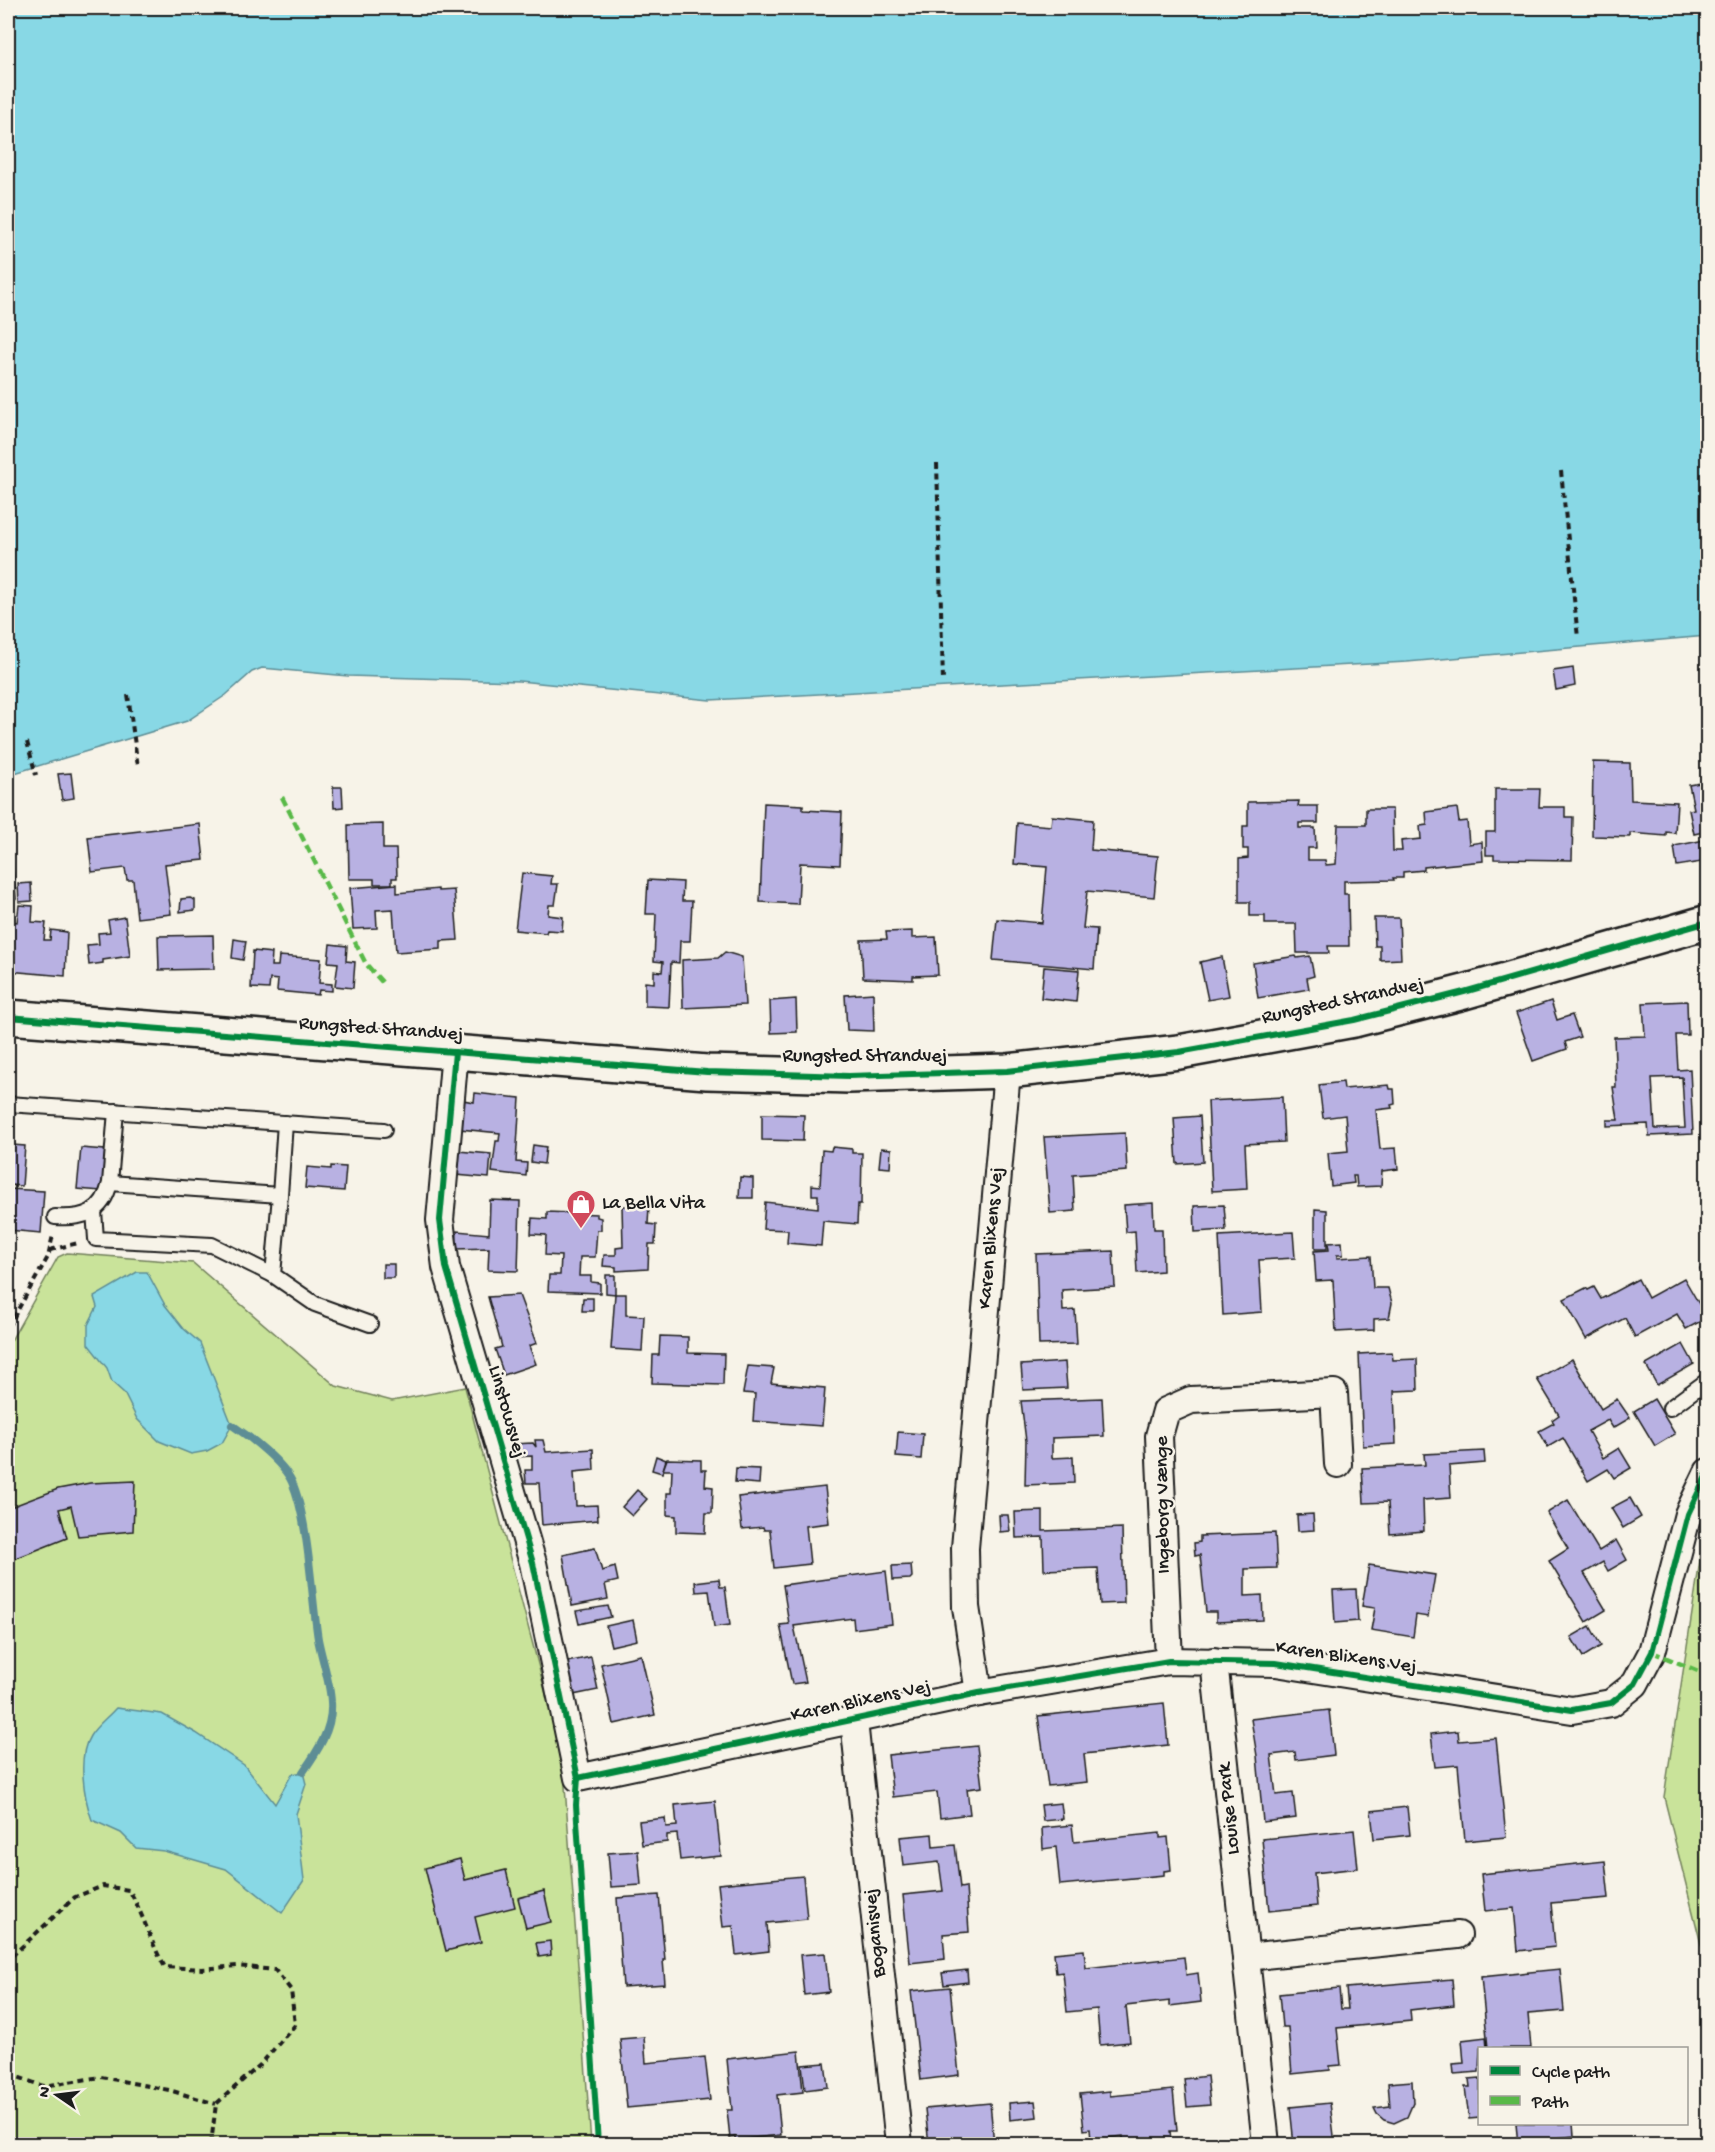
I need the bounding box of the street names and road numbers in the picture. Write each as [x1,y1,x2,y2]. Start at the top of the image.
street label: Rungsted Strandvej [1260,974,1426,1030]
street label: Rungsted Strandvej [298,1013,464,1047]
street label: Rungsted Strandvej [783,1046,947,1069]
street label: Karen Blixens Vej [974,1166,1010,1310]
street label: Linstowsvej [482,1363,530,1461]
street label: Ingeborg Vænge [1151,1435,1177,1574]
street label: Karen Blixens Vej [1274,1637,1418,1679]
street label: Karen Blixens Vej [789,1676,933,1728]
street label: Louise Park [1214,1760,1246,1856]
street label: Boganisvej [860,1887,892,1980]

